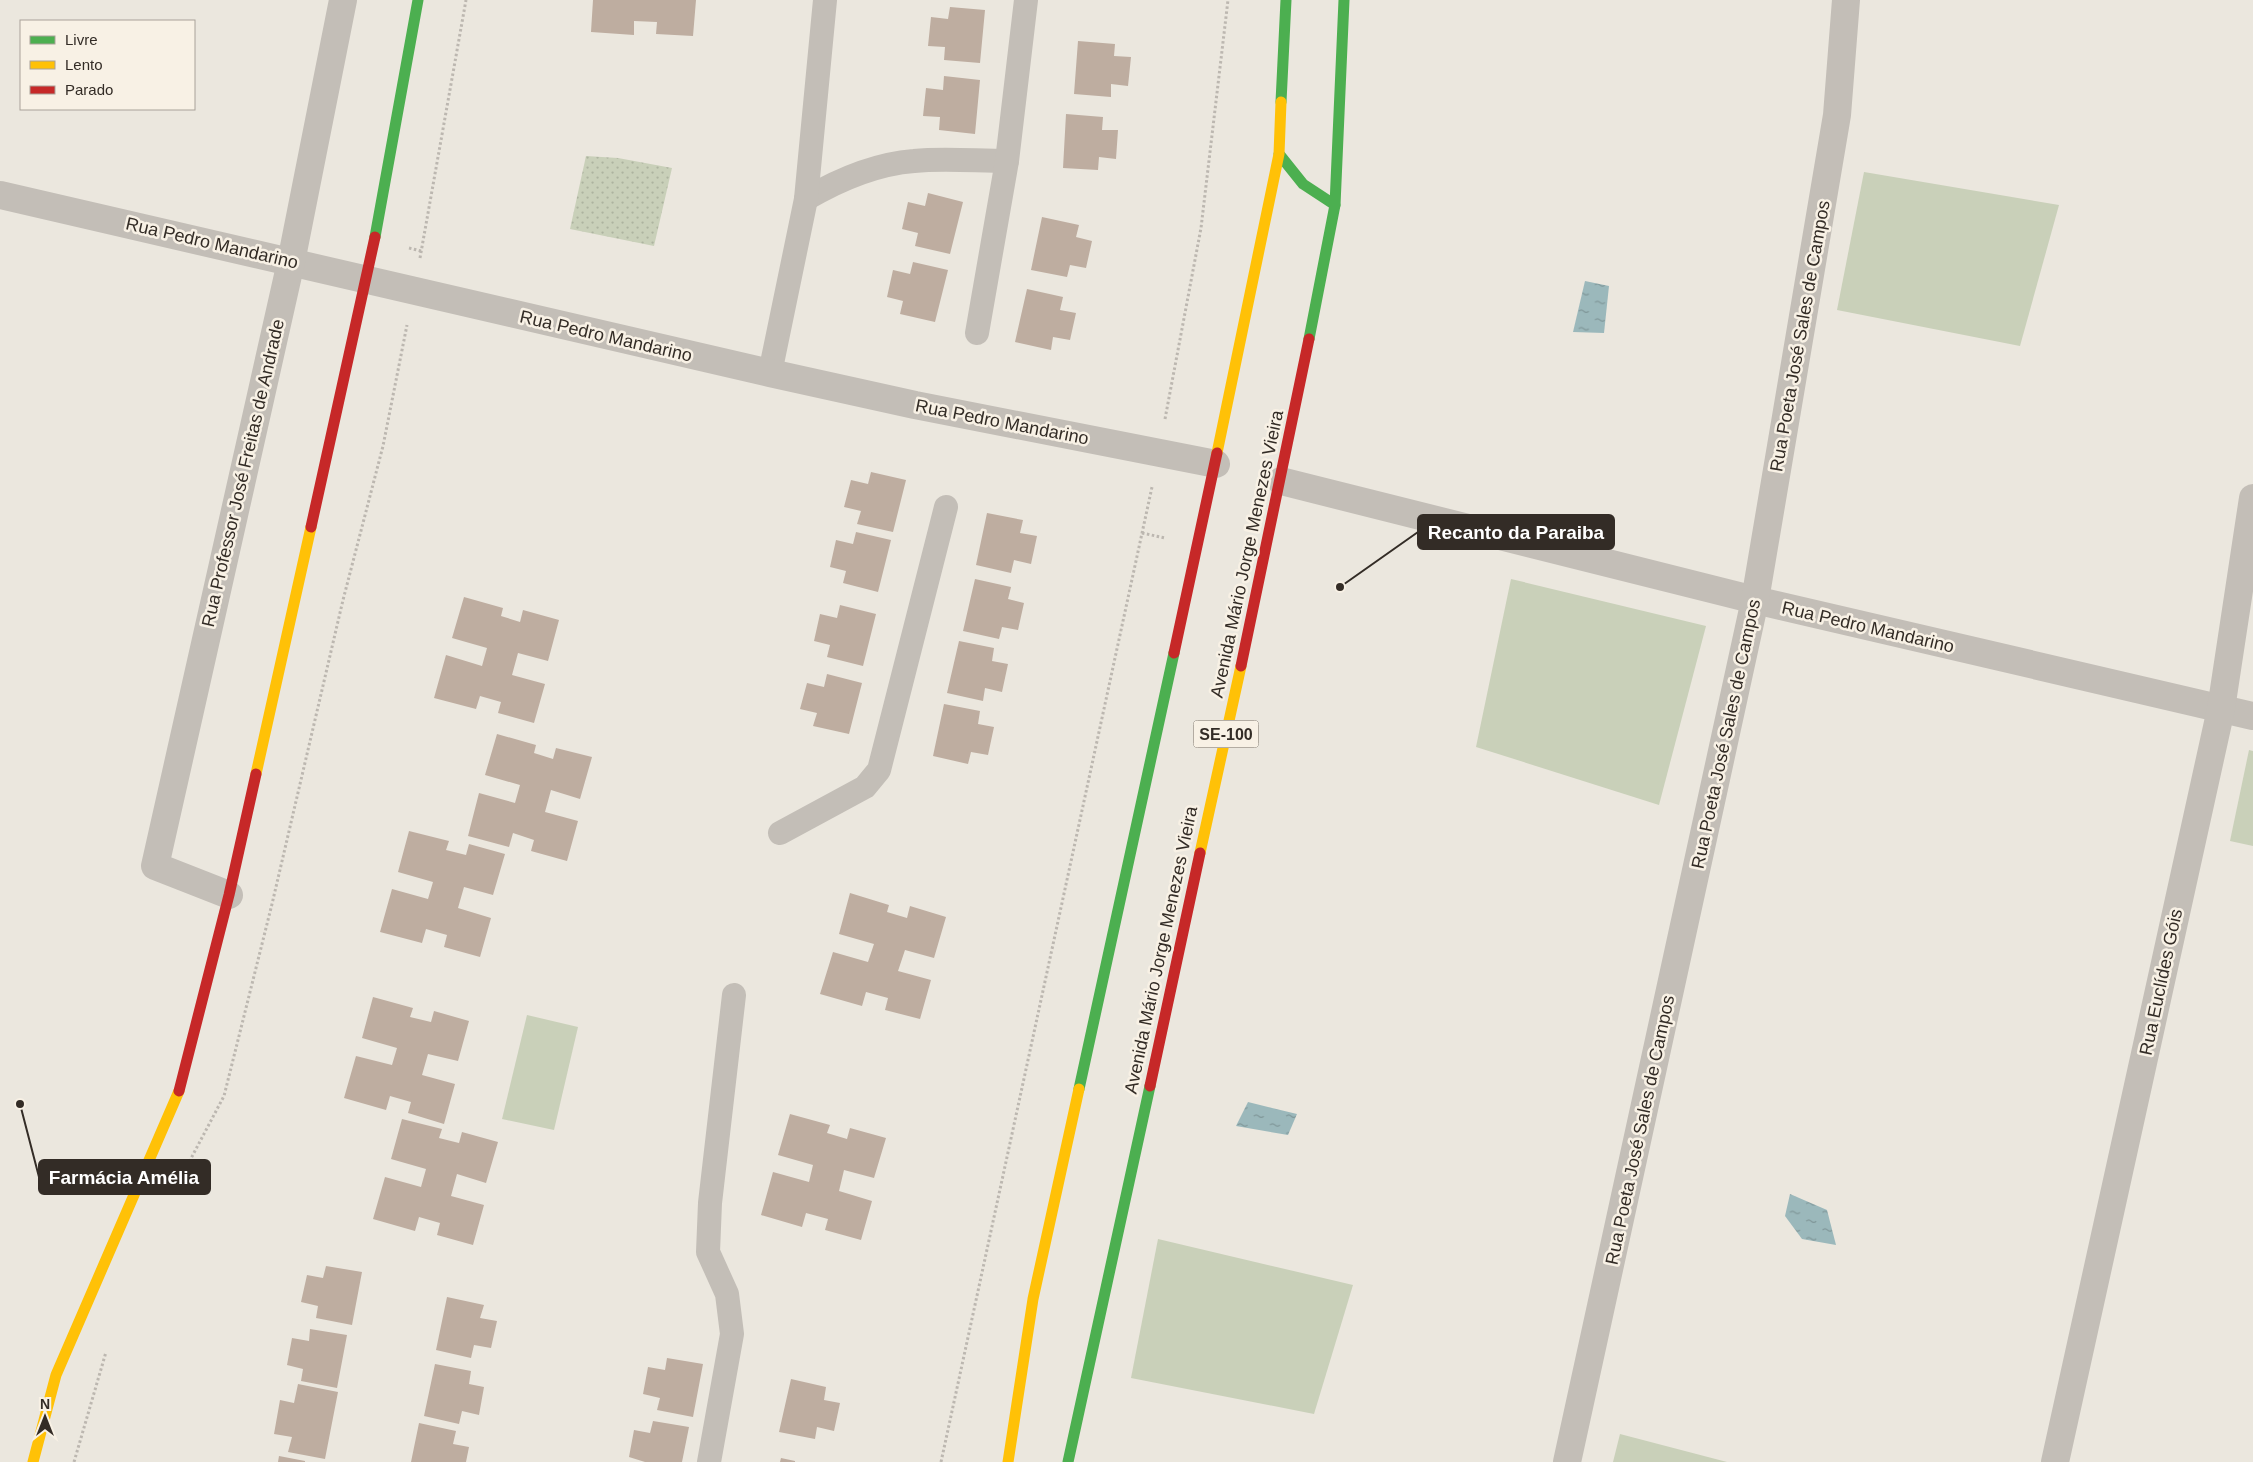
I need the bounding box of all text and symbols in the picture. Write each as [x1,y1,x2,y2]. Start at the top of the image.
legend [20,20,195,110]
text: Livre [65,31,98,48]
text: Lento [65,56,103,73]
text: Parado [65,81,113,98]
street label: Rua Poeta José Sales de Campos [1766,199,1834,473]
street label: Rua Pedro Mandarino [124,213,300,273]
street label: Rua Pedro Mandarino [518,306,694,366]
street label: Rua Professor José Freitas de Andrade [198,317,288,629]
street label: Rua Pedro Mandarino [914,395,1090,449]
street label: Avenida Mário Jorge Menezes Vieira [1207,407,1287,700]
callout: Recanto da Paraiba [1418,515,1614,549]
text: Recanto da Paraiba [1428,522,1605,543]
street label: Rua Poeta José Sales de Campos [1688,597,1764,871]
street label: Rua Pedro Mandarino [1780,597,1956,657]
road number: SE-100 [1194,721,1258,748]
street label: Avenida Mário Jorge Menezes Vieira [1121,803,1201,1096]
street label: Rua Euclídes Góis [2136,907,2186,1057]
street label: Rua Poeta José Sales de Campos [1602,993,1678,1267]
callout: Farmácia Amélia [39,1160,210,1194]
text: Farmácia Amélia [49,1167,200,1188]
north arrow [20,1392,70,1442]
text: N [40,1396,50,1412]

